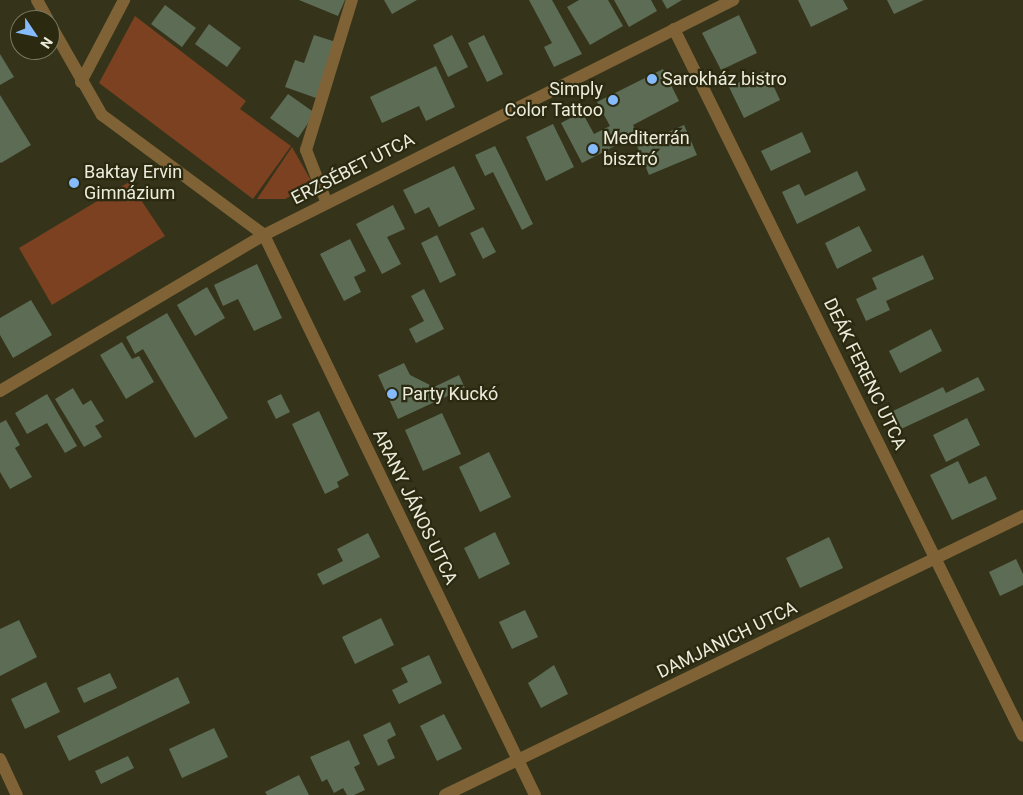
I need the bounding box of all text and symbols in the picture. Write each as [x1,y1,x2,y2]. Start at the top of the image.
north arrow [10,10,60,60]
text: N [37,34,56,51]
place label: Sarokház bistro [662,68,787,90]
marker: Sarokház bistro [646,73,658,85]
place label: Simply Color Tattoo [504,79,603,122]
marker: Simply Color Tattoo [607,94,619,106]
place label: Mediterrán bisztró [603,128,690,170]
street label: ERZSÉBET UTCA [288,129,418,209]
marker: Mediterrán bisztró [587,143,599,155]
place label: Baktay Ervin Gimnázium [84,162,182,204]
marker: Baktay Ervin Gimnázium [68,177,80,189]
street label: DEÁK FERENC UTCA [819,295,911,453]
place label: Party Kuckó [402,383,498,405]
marker: Party Kuckó [386,388,398,400]
street label: ARANY JÁNOS UTCA [368,426,462,588]
street label: DAMJANICH UTCA [654,597,800,683]

